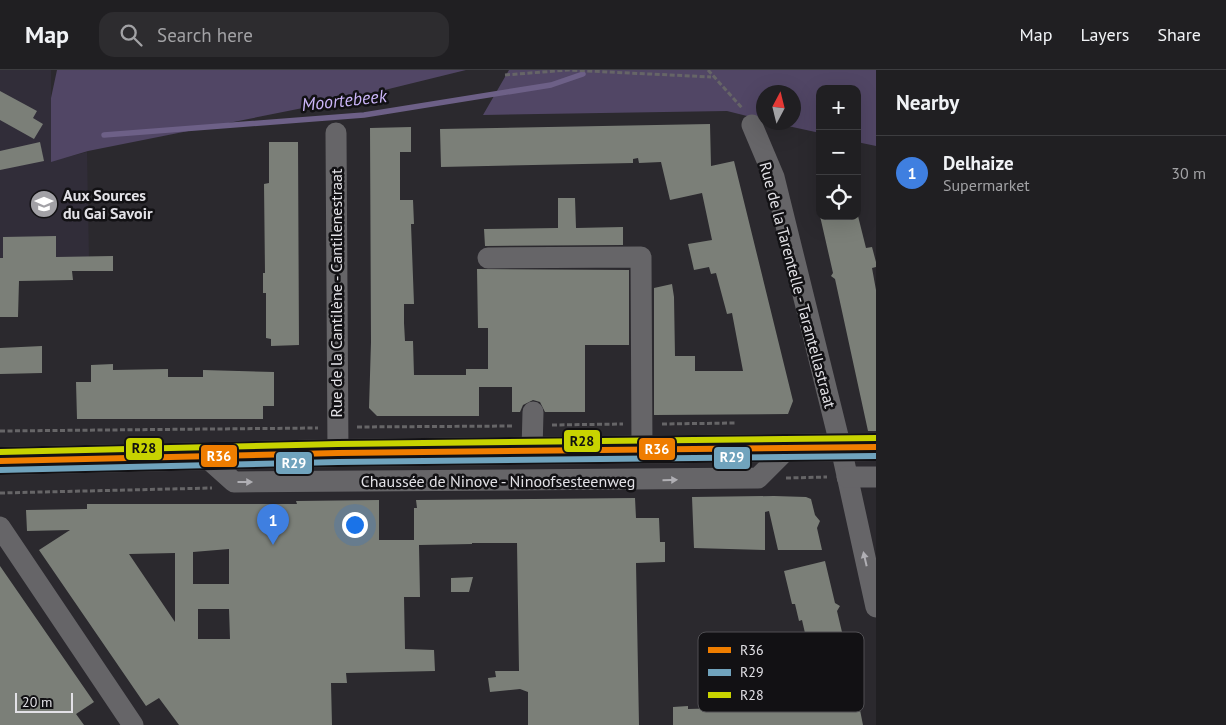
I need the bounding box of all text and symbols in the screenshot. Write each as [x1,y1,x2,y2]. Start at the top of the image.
search box [99,12,449,57]
text: Map [25,19,69,50]
icon: search [117,21,145,49]
text: Search here [157,23,253,47]
text: Map [1020,23,1052,46]
text: Layers [1080,23,1129,46]
text: Share [1157,23,1201,46]
water label: Moortebeek [300,84,389,116]
north arrow [756,85,801,130]
map controls [816,85,861,220]
button: + [816,85,861,130]
text: Nearby [896,89,959,116]
button: − [816,130,861,175]
text: Delhaize [943,151,1014,175]
street label: Rue de la Tarentelle - Tarantellastraat [755,160,841,411]
text: 1 [907,163,917,183]
text: 30 m [1171,163,1206,183]
street label: Rue de la Cantilène - Cantilenestraat [326,168,346,417]
button: locate [816,175,861,220]
text: Supermarket [943,175,1030,195]
place label: Aux Sources du Gai Savoir [63,185,153,223]
school or university icon: Aux Sources du Gai Savoir [29,189,59,219]
line badge: R28 [563,429,601,453]
text: R28 [570,432,594,450]
line badge: R28 [125,437,163,461]
line badge: R36 [638,437,676,461]
text: R28 [132,439,156,457]
text: R36 [645,440,669,458]
line badge: R36 [200,444,238,468]
line badge: R29 [713,446,751,470]
text: R36 [207,447,231,465]
text: R29 [720,448,744,466]
line badge: R29 [275,451,313,475]
text: R29 [282,454,306,472]
street label: Chaussée de Ninove - Ninoofsesteenweg [361,471,635,491]
one-way arrow [662,476,678,484]
one-way arrow [237,478,253,486]
pin: 1 [257,504,289,545]
your location [342,512,368,538]
one-way arrow [861,551,869,567]
legend [698,632,864,712]
text: R36 [740,641,764,659]
text: R29 [740,663,764,681]
text: R28 [740,686,764,704]
scale bar [15,690,72,713]
text: 20 m [22,693,52,711]

